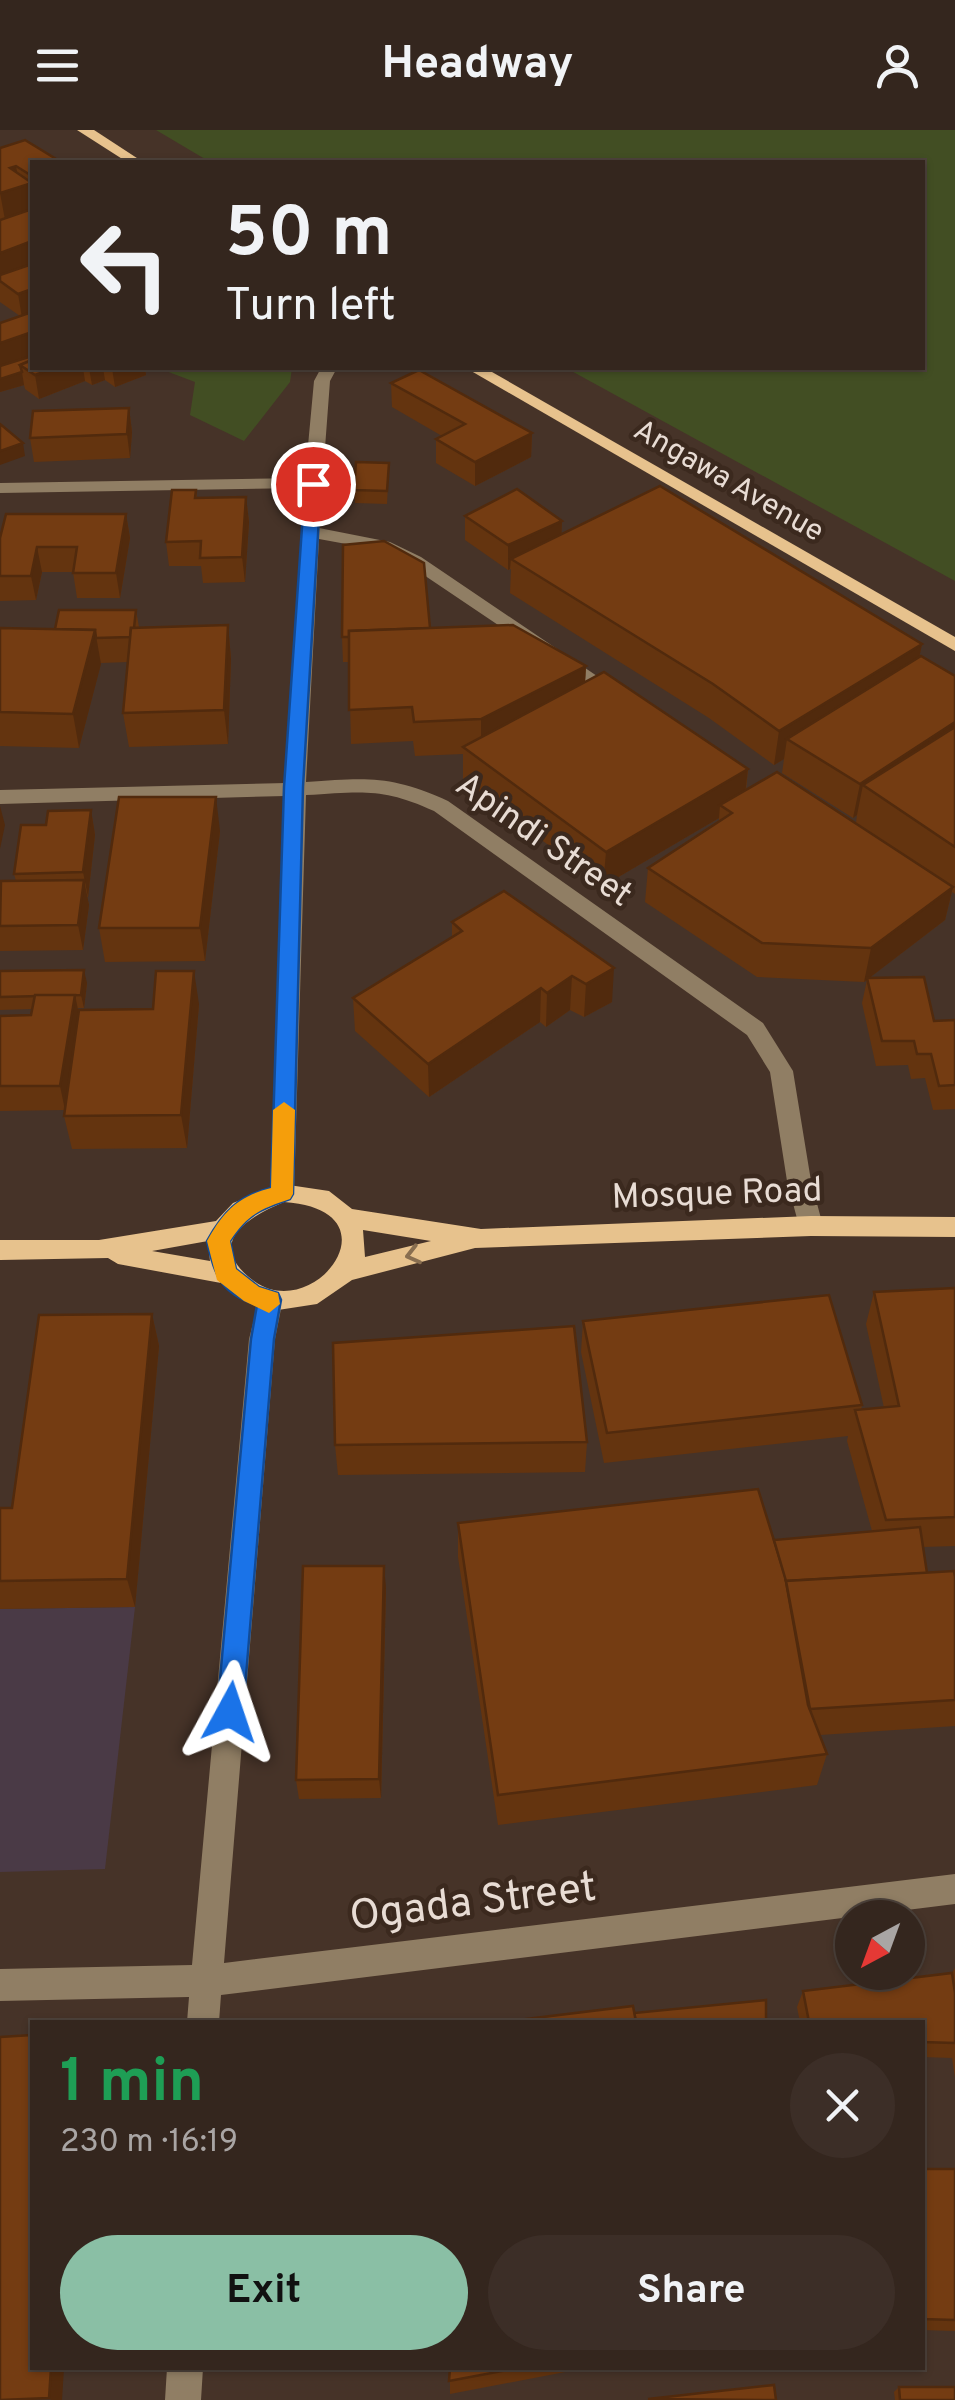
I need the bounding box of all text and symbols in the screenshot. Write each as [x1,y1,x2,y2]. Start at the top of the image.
text: Headway [381,37,574,94]
icon: menu [30,38,85,93]
icon: person [870,38,925,93]
text: 50 m [225,192,392,281]
icon: left [60,200,190,330]
text: Turn left [225,279,396,336]
street label: Angawa Avenue [626,413,830,551]
pin [271,442,356,527]
icon: arrive [286,457,341,512]
street label: Apindi Street [446,764,640,918]
street label: Mosque Road [611,1169,823,1221]
one-way arrow [405,1244,422,1265]
position arrow [178,1660,282,1764]
street label: Ogada Street [347,1863,599,1945]
north arrow [835,1900,925,1990]
map controls [835,1900,925,1990]
text: 1 min [60,2047,204,2123]
button: close [790,2053,895,2158]
text: 230 m · 16:19 [60,2123,238,2163]
button: Exit [60,2235,468,2350]
button: Share [488,2235,895,2350]

